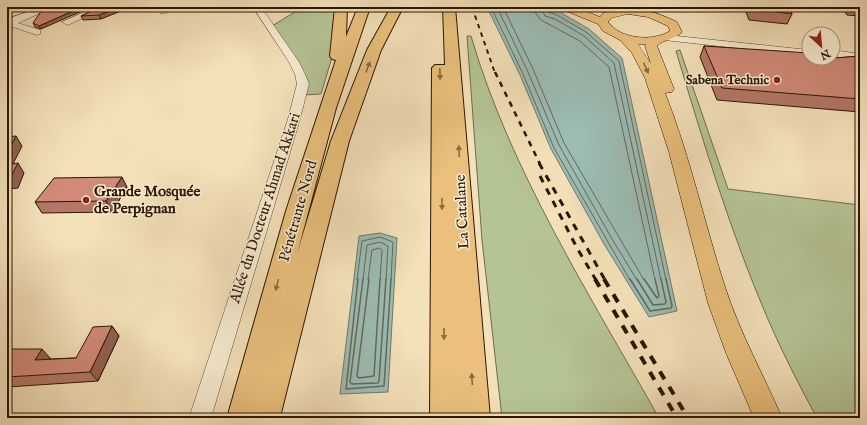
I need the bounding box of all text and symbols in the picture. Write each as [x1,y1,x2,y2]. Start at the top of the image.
north arrow [801,26,841,66]
text: N [817,45,833,63]
one-way arrow [365,61,371,73]
one-way arrow [643,62,649,73]
one-way arrow [437,68,443,81]
place label: Sabena Technic [686,72,769,89]
marker: Sabena Technic [772,75,782,85]
street label: Allée du Docteur Ahmad Akkari [225,110,305,307]
one-way arrow [455,145,462,157]
street label: Pénétrante Nord [274,157,322,264]
street label: La Catalane [451,174,473,250]
place label: Grande Mosquée de Perpignan [94,182,200,218]
marker: Grande Mosquée de Perpignan [81,195,91,205]
one-way arrow [439,198,445,211]
one-way arrow [274,279,280,291]
one-way arrow [441,328,448,340]
one-way arrow [468,373,475,385]

